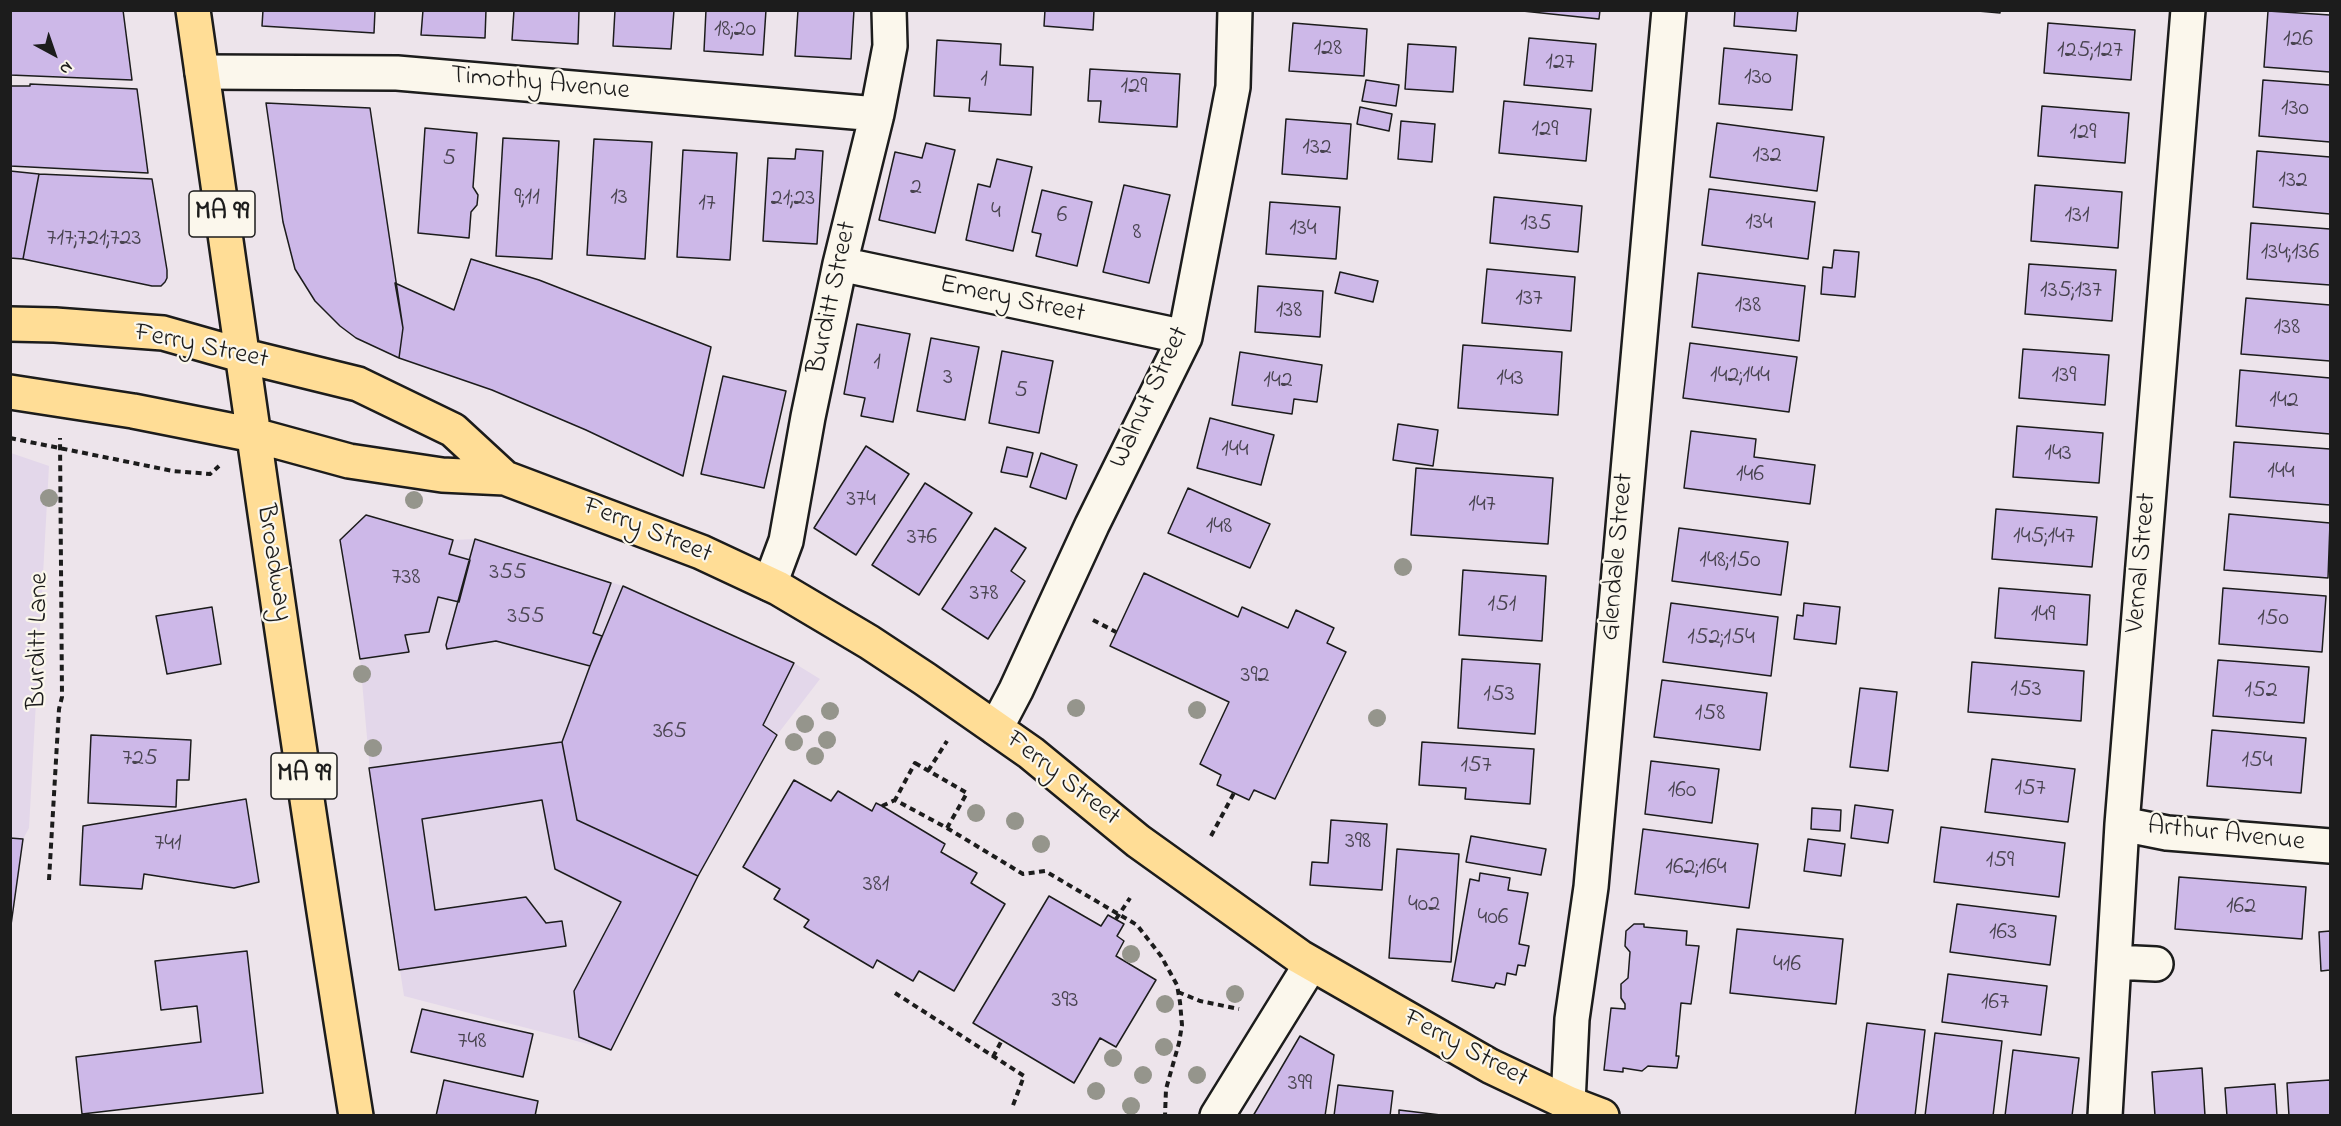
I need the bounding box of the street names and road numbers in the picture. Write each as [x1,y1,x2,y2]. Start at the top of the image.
street label: Timothy Avenue [449,61,631,109]
road number: MA 99 [189,191,255,237]
street label: Burditt Street [802,219,866,377]
street label: Emery Street [936,270,1088,332]
street label: Ferry Street [131,318,271,378]
street label: Walnut Street [1104,322,1198,474]
street label: Glendale Street [1596,472,1642,642]
street label: Ferry Street [578,491,716,573]
street label: Vernal Street [2121,492,2165,634]
street label: Broadway [247,502,297,624]
street label: Burditt Lane [23,572,57,710]
street label: Ferry Street [998,725,1126,835]
road number: MA 99 [271,753,337,799]
street label: Arthur Avenue [2146,812,2306,860]
street label: Ferry Street [1397,1004,1533,1096]

